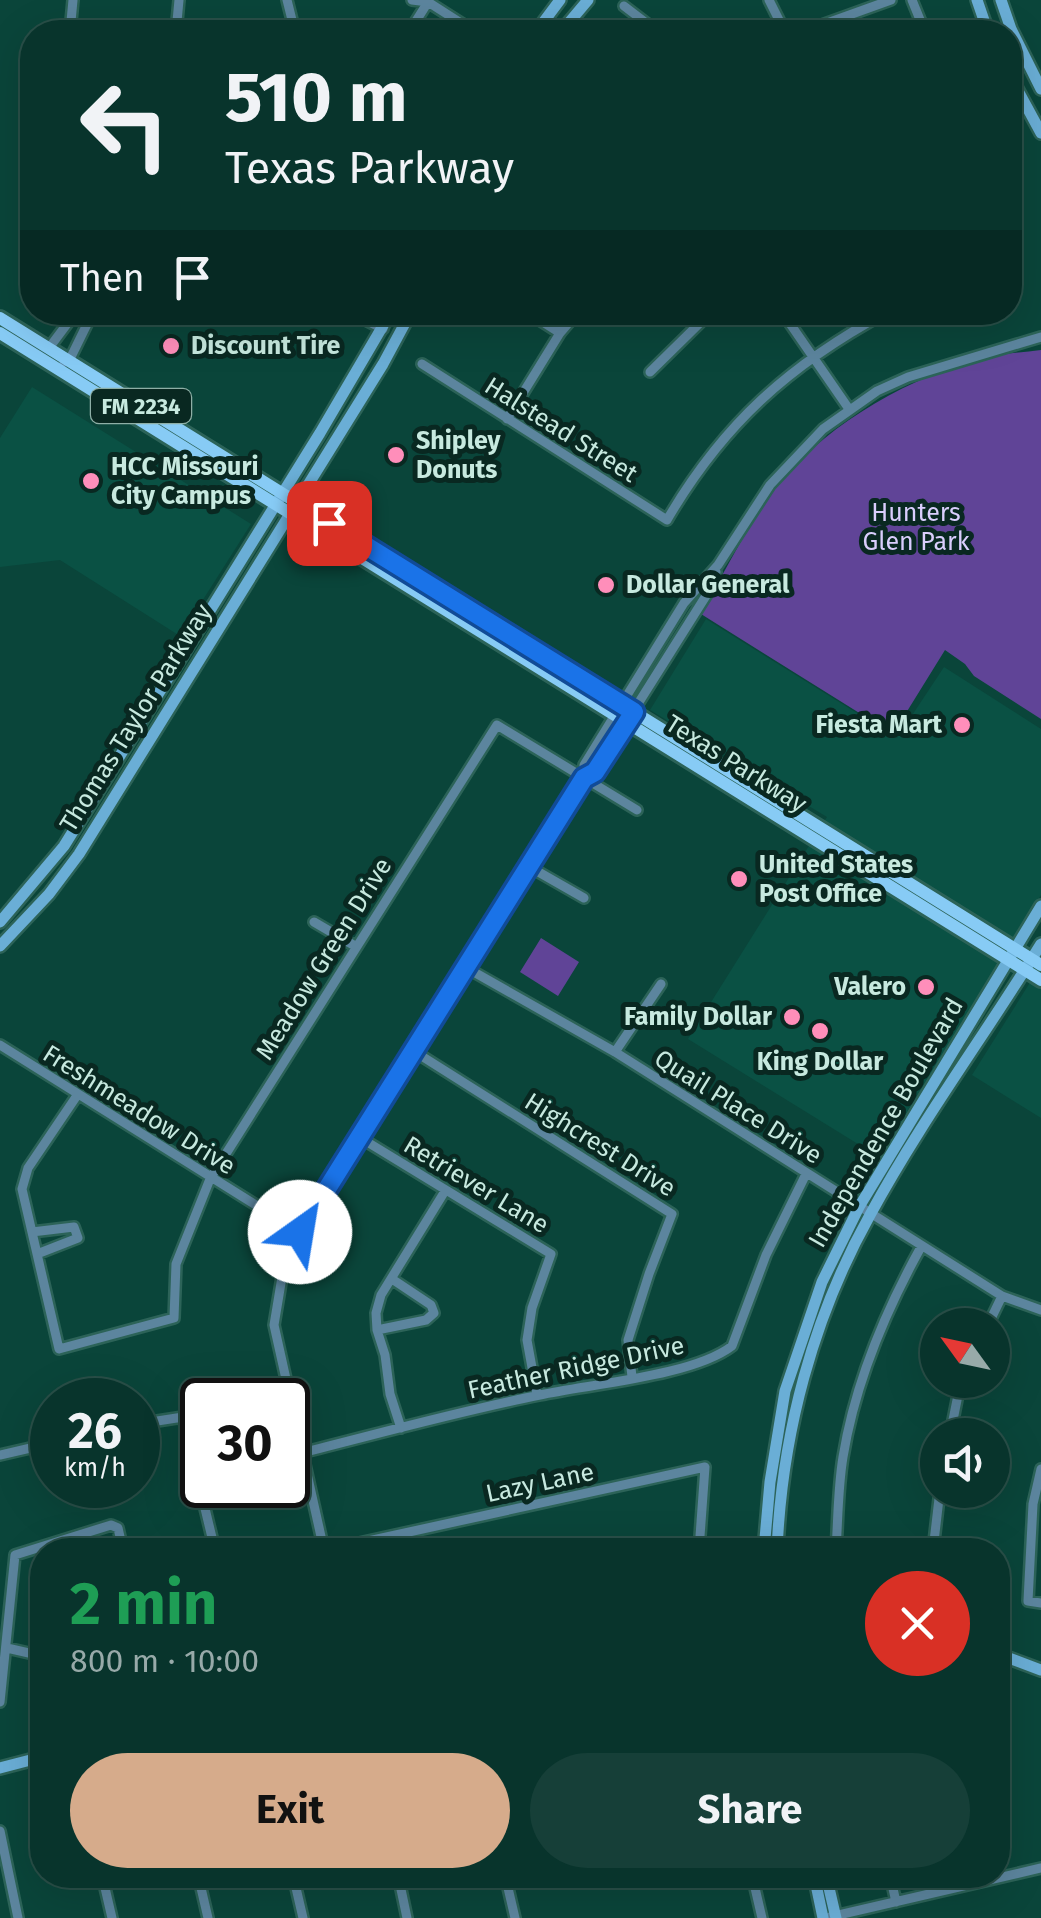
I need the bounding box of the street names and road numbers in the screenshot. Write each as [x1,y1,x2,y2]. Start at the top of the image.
street label: Halstead Street [479,371,644,489]
road number: FM 2234 [91,389,191,423]
street label: Thomas Taylor Parkway [54,598,219,837]
street label: Texas Parkway [660,709,813,820]
street label: Meadow Green Drive [250,853,398,1065]
street label: Independence Boulevard [802,993,970,1253]
street label: Freshmeadow Drive [37,1039,241,1181]
street label: Quail Place Drive [649,1043,827,1171]
street label: Highcrest Drive [519,1087,681,1203]
street label: Retriever Lane [398,1130,554,1240]
street label: Feather Ridge Drive [465,1330,687,1406]
street label: Lazy Lane [483,1457,597,1509]

